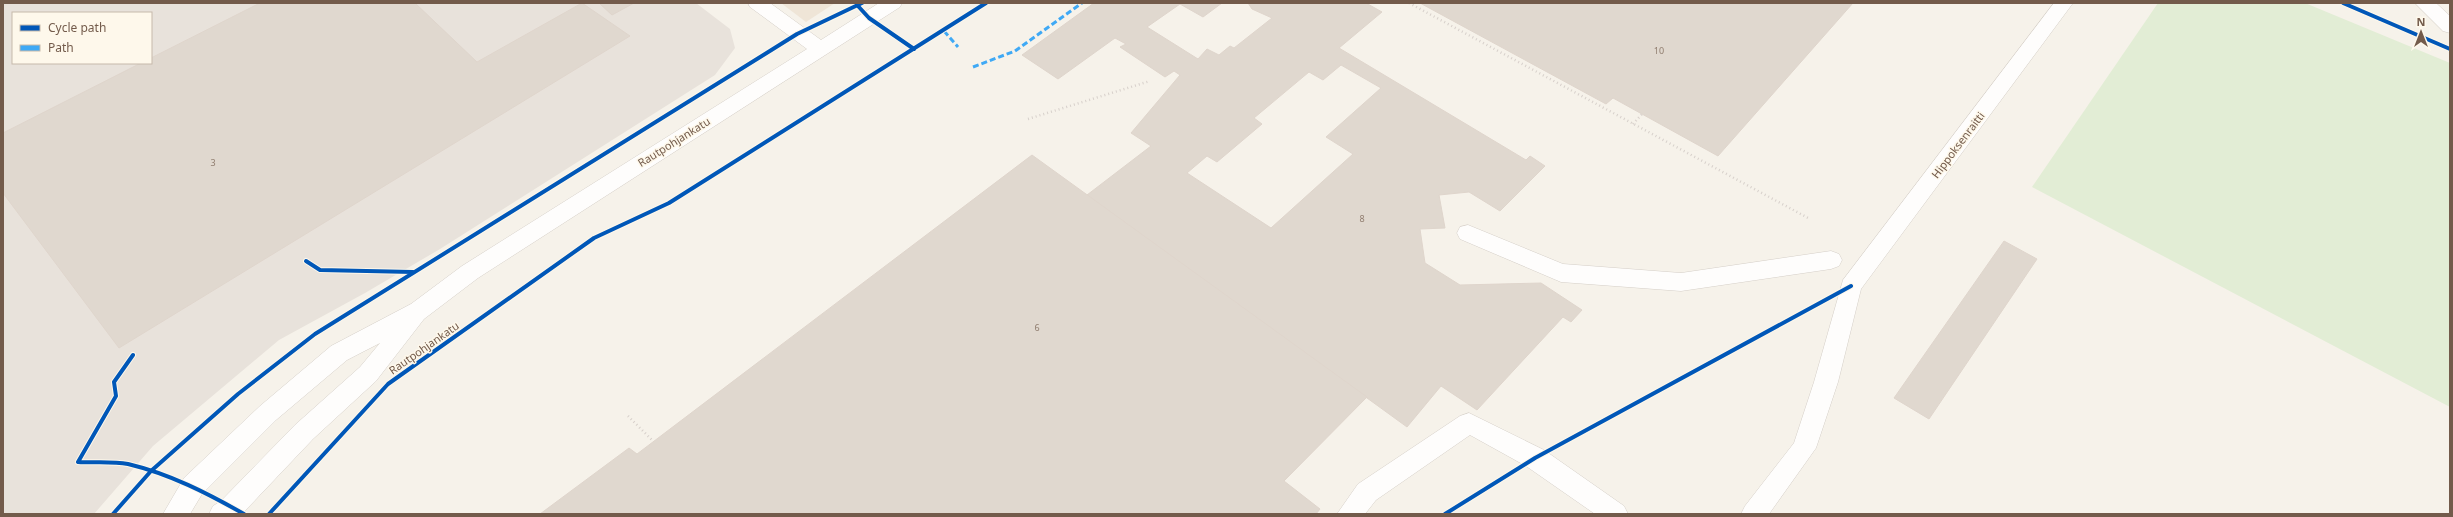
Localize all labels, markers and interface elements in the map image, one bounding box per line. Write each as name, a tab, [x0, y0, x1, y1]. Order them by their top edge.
legend	[12, 12, 152, 64]
north arrow	[2401, 12, 2441, 52]
text: N	[2417, 14, 2425, 29]
text: Cycle path	[48, 19, 106, 36]
text: Path	[48, 39, 74, 56]
house number: 10	[1654, 44, 1664, 57]
street label: Hippoksenraitti	[1928, 108, 1987, 181]
street label: Rautpohjankatu	[635, 113, 713, 170]
house number: 3	[210, 156, 216, 169]
house number: 8	[1359, 212, 1365, 225]
street label: Rautpohjankatu	[386, 318, 462, 377]
house number: 6	[1034, 321, 1040, 334]

